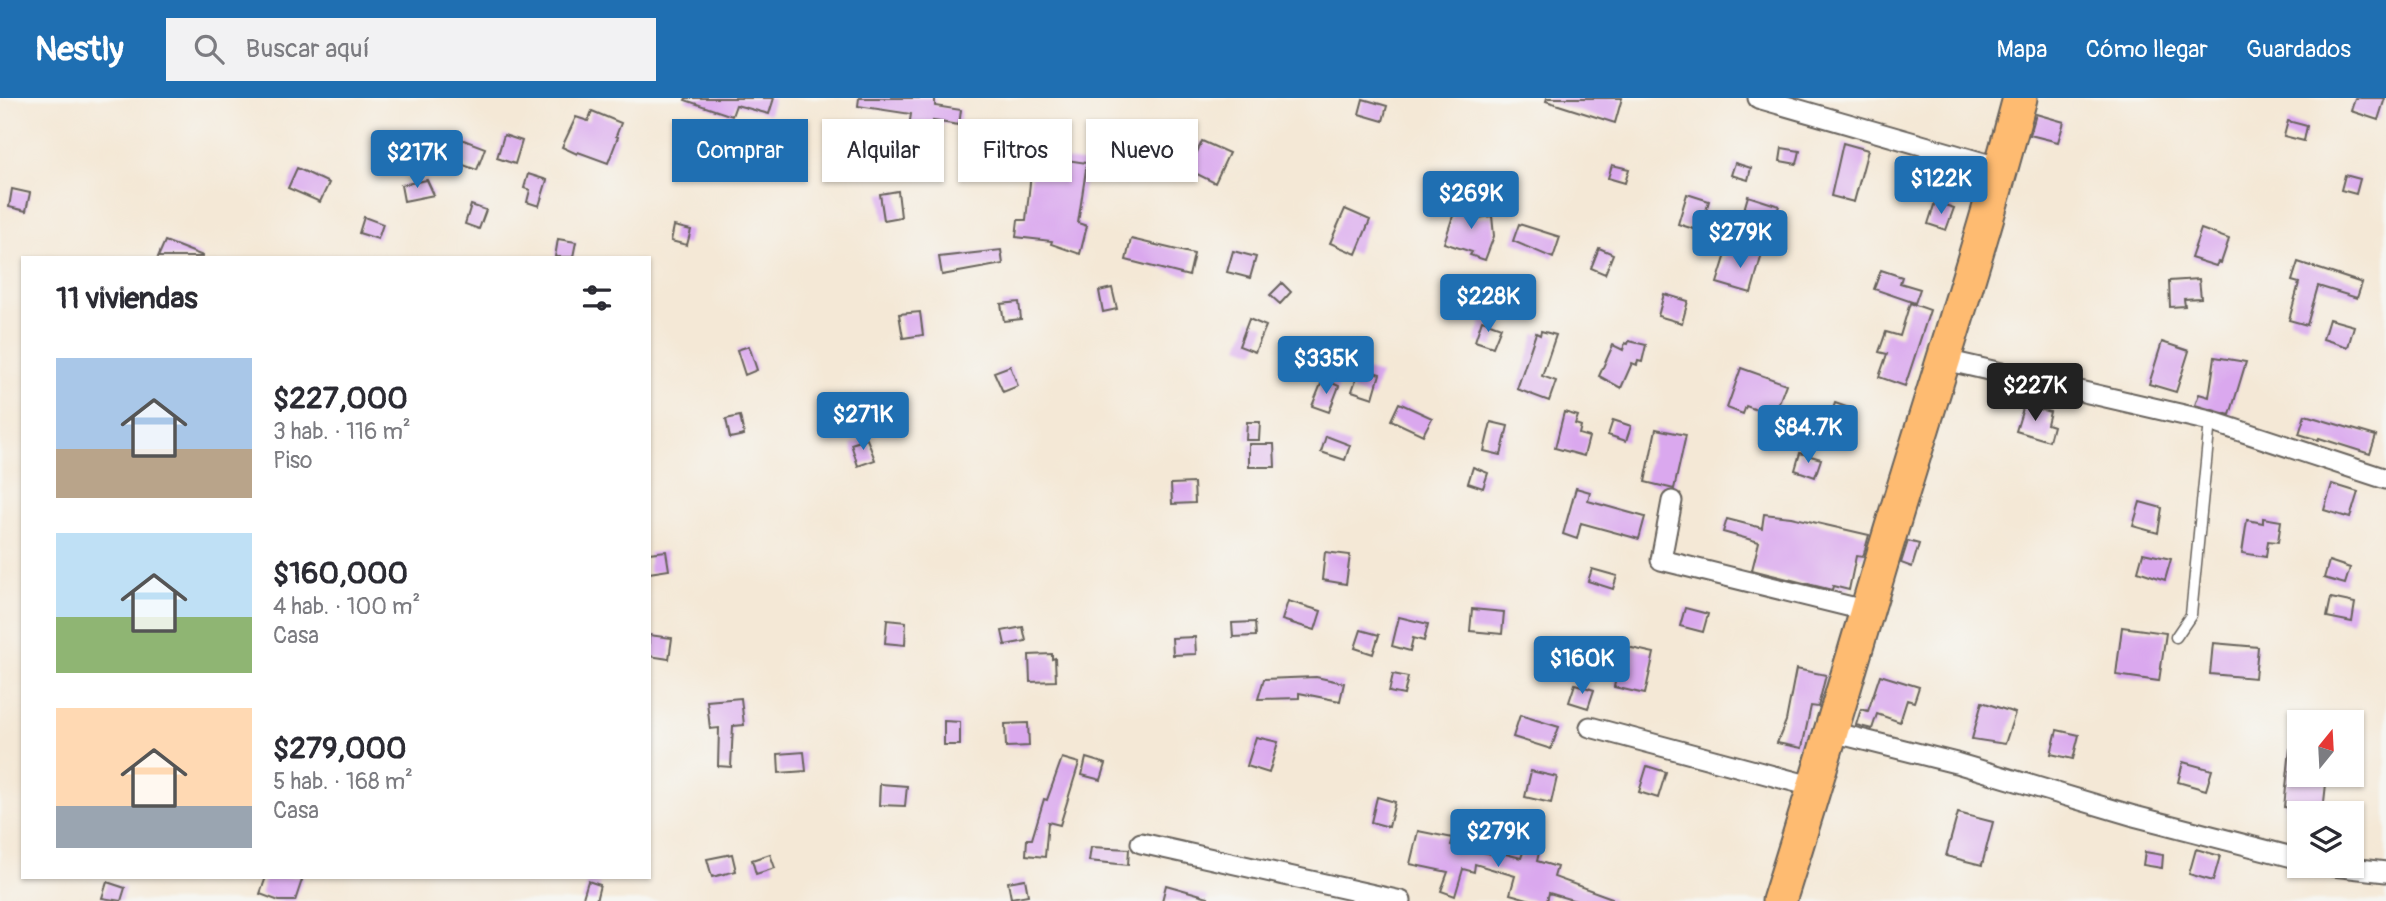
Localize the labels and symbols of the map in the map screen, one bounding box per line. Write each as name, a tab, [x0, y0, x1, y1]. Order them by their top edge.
pin: $217K	[368, 130, 466, 190]
pin: $122K	[1892, 156, 1990, 216]
pin: $269K	[1422, 172, 1520, 231]
pin: $279K	[1691, 211, 1789, 270]
pin: $228K	[1439, 274, 1537, 334]
pin: $335K	[1277, 336, 1375, 396]
pin: $227K	[1986, 364, 2084, 423]
pin: $271K	[814, 392, 912, 452]
pin: $84.7K	[1751, 406, 1865, 465]
pin: $160K	[1533, 636, 1631, 696]
north arrow	[2287, 710, 2364, 788]
pin: $279K	[1449, 810, 1547, 869]

